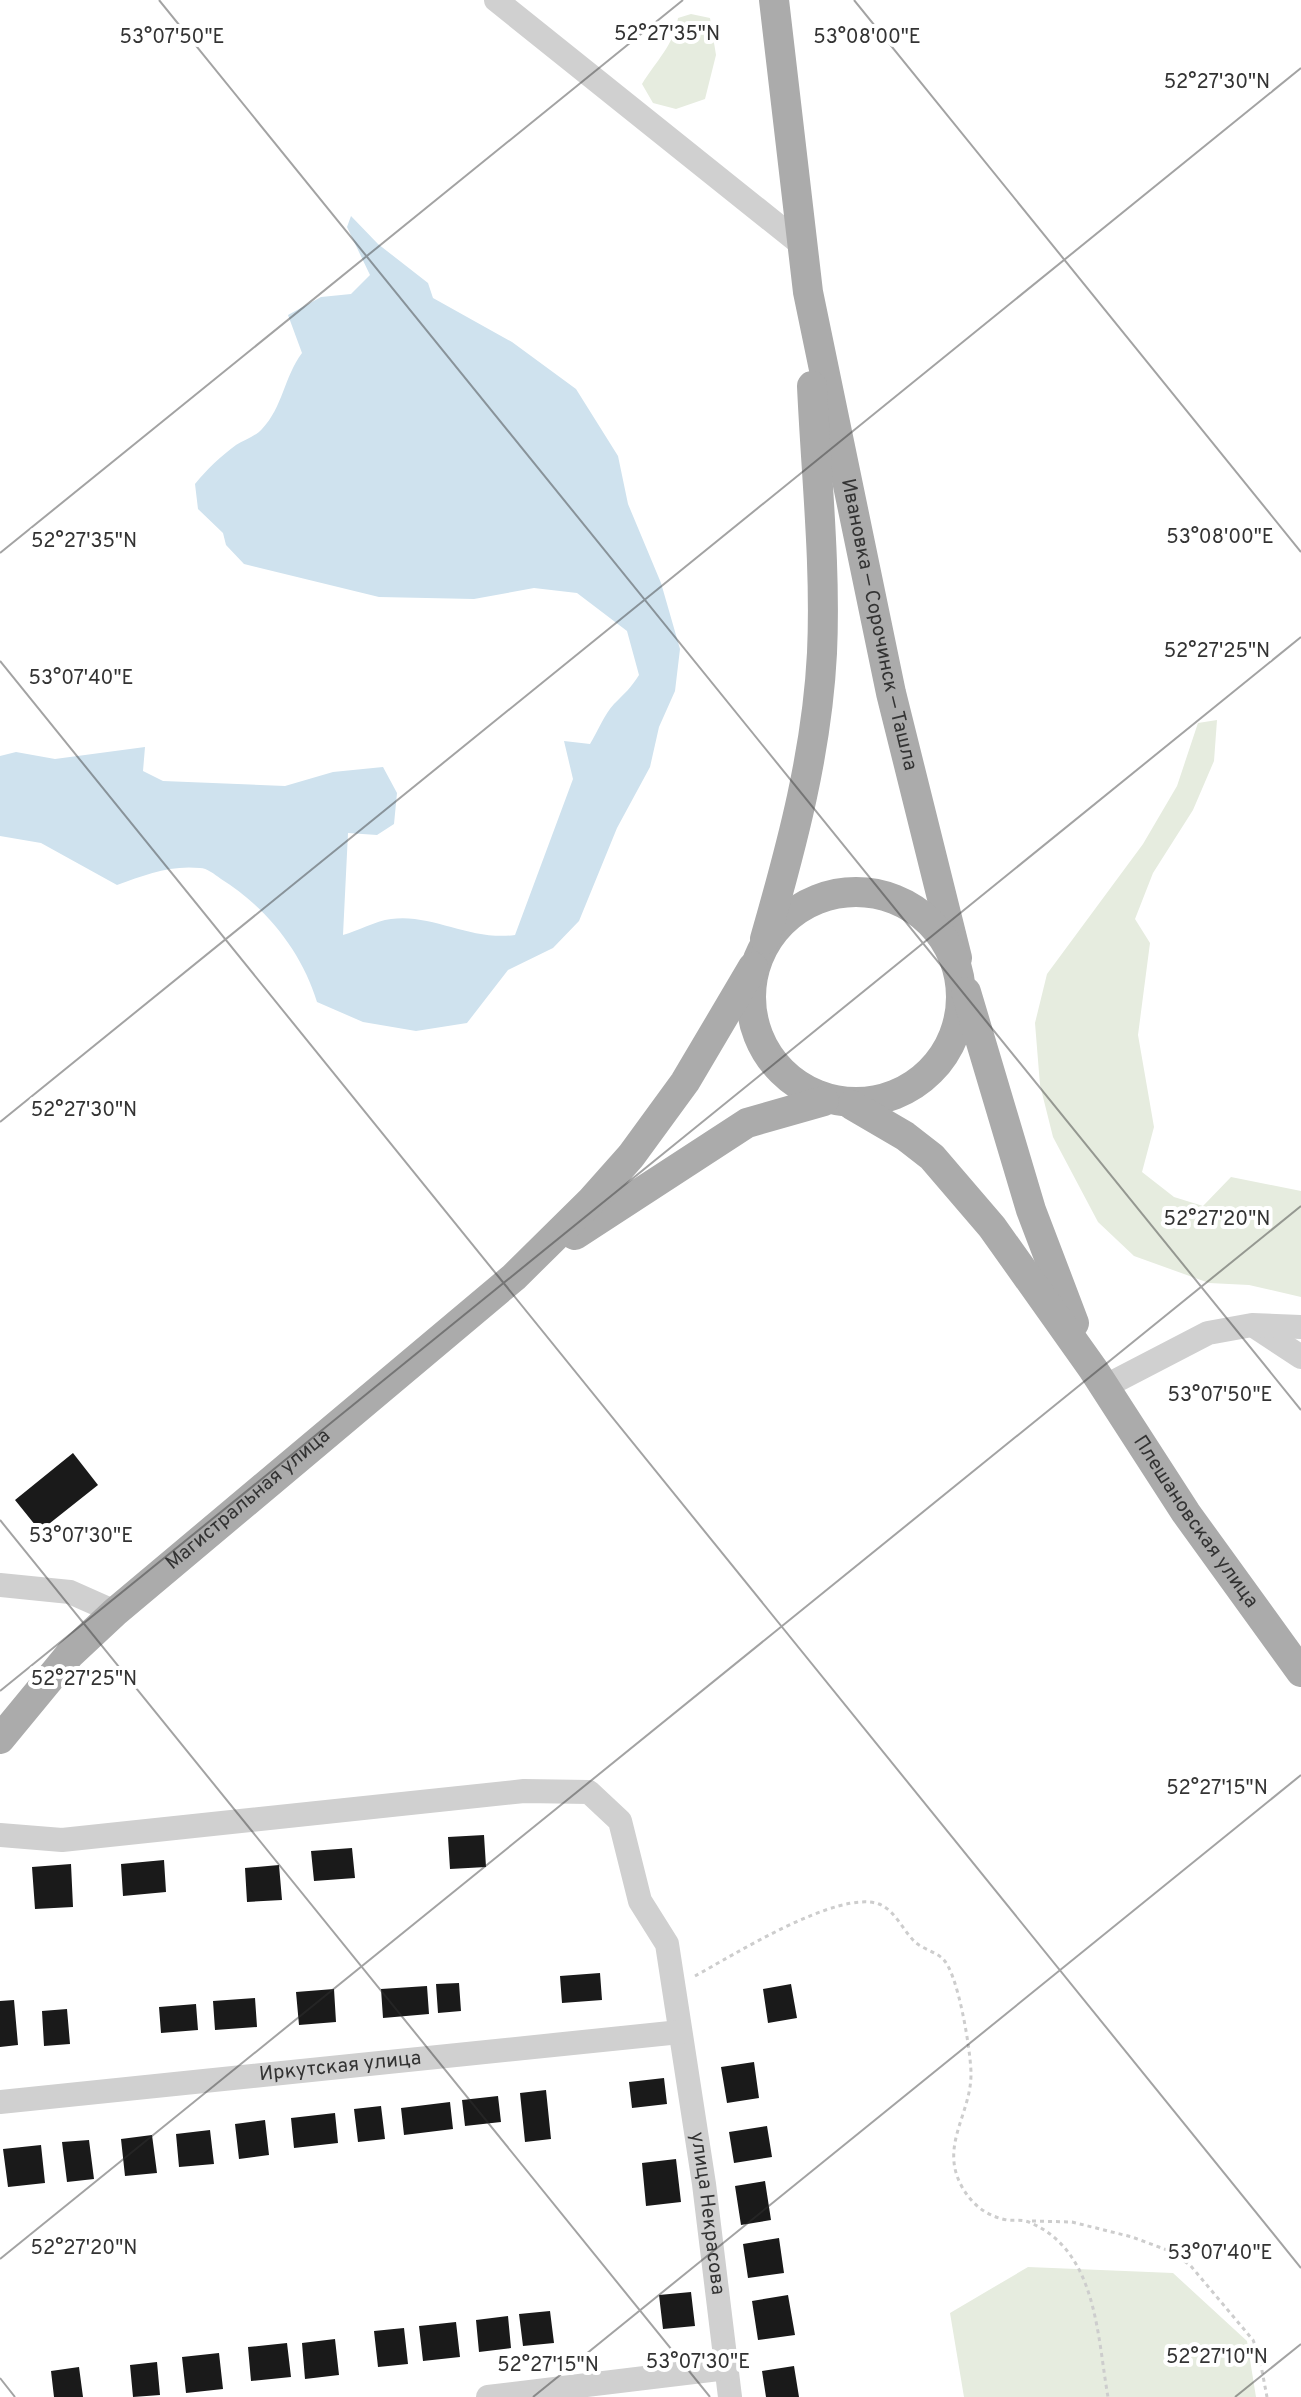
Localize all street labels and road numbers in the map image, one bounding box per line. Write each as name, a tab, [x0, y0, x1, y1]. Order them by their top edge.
street label: Ивановка — Сорочинск — Ташла	[834, 476, 923, 773]
street label: Магистральная улица	[161, 1423, 336, 1576]
street label: Плешановская улица	[1127, 1431, 1264, 1613]
street label: Иркутская улица	[258, 2046, 422, 2088]
street label: улица Некрасова	[683, 2130, 730, 2296]

